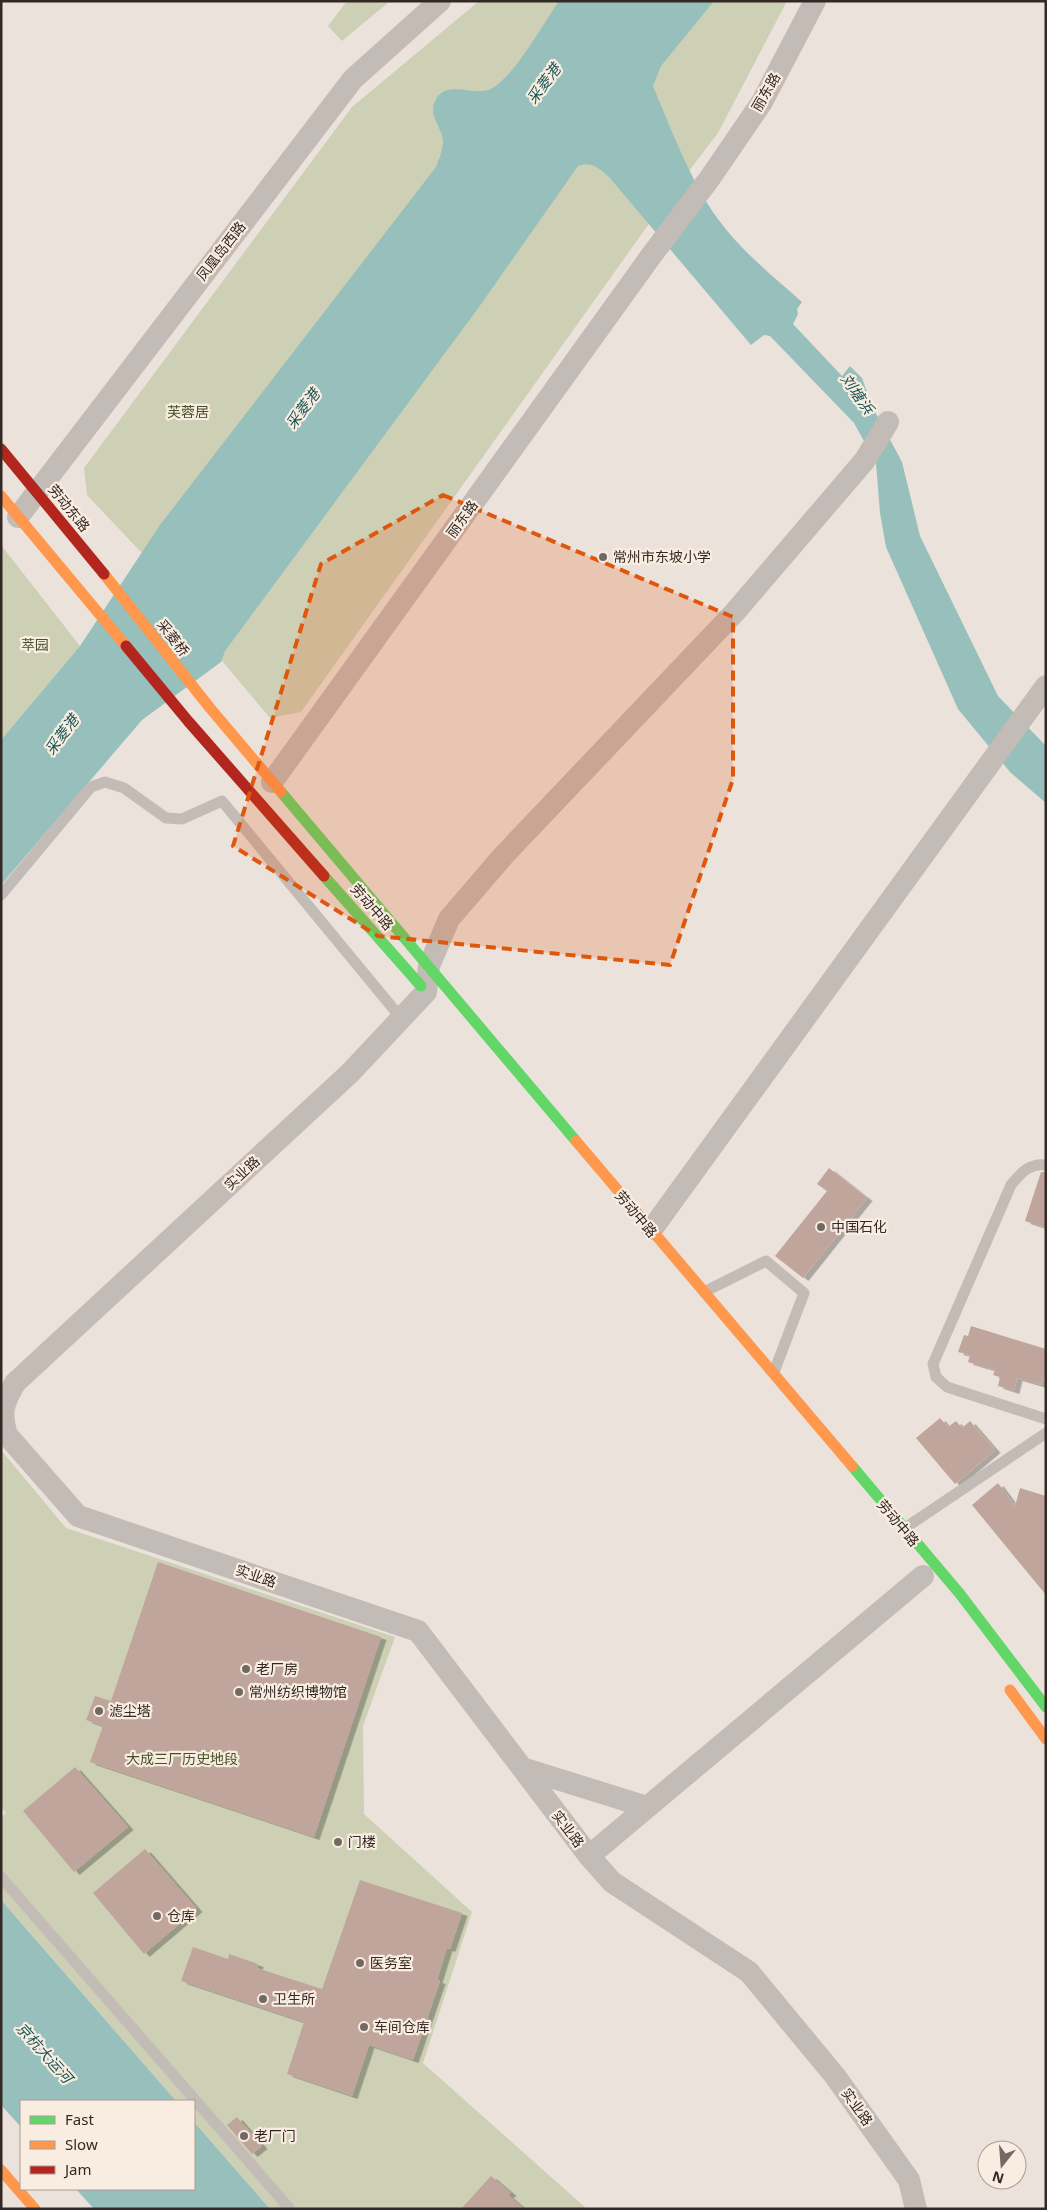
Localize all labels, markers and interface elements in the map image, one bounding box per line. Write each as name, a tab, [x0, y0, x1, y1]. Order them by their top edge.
water label: 采菱港	[522, 58, 566, 107]
street label: 丽东路	[747, 69, 784, 115]
street label: 凤凰岛西路	[192, 217, 250, 284]
water label: 刘塘浜	[837, 369, 880, 419]
water label: 采菱港	[281, 383, 325, 432]
park label: 芙蓉居	[167, 402, 209, 421]
street label: 劳动东路	[44, 480, 94, 535]
street label: 丽东路	[442, 496, 482, 541]
place label: 常州市东坡小学	[613, 547, 711, 566]
marker: 常州市东坡小学	[597, 551, 609, 563]
street label: 采菱桥	[153, 615, 194, 660]
park label: 萃园	[21, 635, 49, 654]
water label: 采菱港	[40, 709, 84, 758]
street label: 劳动中路	[347, 879, 398, 934]
street label: 实业路	[220, 1151, 263, 1194]
street label: 劳动中路	[611, 1186, 662, 1241]
place label: 中国石化	[831, 1217, 887, 1236]
marker: 中国石化	[815, 1221, 827, 1233]
street label: 劳动中路	[873, 1495, 924, 1550]
street label: 实业路	[233, 1560, 279, 1591]
place label: 老厂房	[256, 1659, 298, 1678]
marker: 老厂房	[240, 1663, 252, 1675]
place label: 常州纺织博物馆	[249, 1682, 347, 1701]
marker: 常州纺织博物馆	[233, 1686, 245, 1698]
place label: 滤尘塔	[109, 1701, 151, 1720]
marker: 滤尘塔	[93, 1705, 105, 1717]
park label: 大成三厂历史地段	[126, 1749, 238, 1768]
street label: 实业路	[548, 1806, 589, 1851]
place label: 门楼	[348, 1832, 376, 1851]
marker: 门楼	[332, 1836, 344, 1848]
place label: 仓库	[167, 1906, 195, 1925]
marker: 仓库	[151, 1910, 163, 1922]
place label: 医务室	[370, 1953, 412, 1972]
marker: 医务室	[354, 1957, 366, 1969]
place label: 卫生所	[273, 1989, 315, 2008]
marker: 卫生所	[257, 1993, 269, 2005]
place label: 车间仓库	[374, 2017, 430, 2036]
water label: 京杭大运河	[12, 2018, 79, 2089]
marker: 车间仓库	[358, 2021, 370, 2033]
street label: 实业路	[838, 2084, 877, 2129]
legend	[20, 2100, 195, 2190]
text: Fast	[65, 2109, 94, 2129]
place label: 老厂门	[254, 2126, 296, 2145]
marker: 老厂门	[238, 2130, 250, 2142]
text: Slow	[65, 2134, 98, 2154]
north arrow	[977, 2140, 1027, 2190]
text: Jam	[63, 2159, 92, 2179]
text: N	[990, 2167, 1006, 2189]

